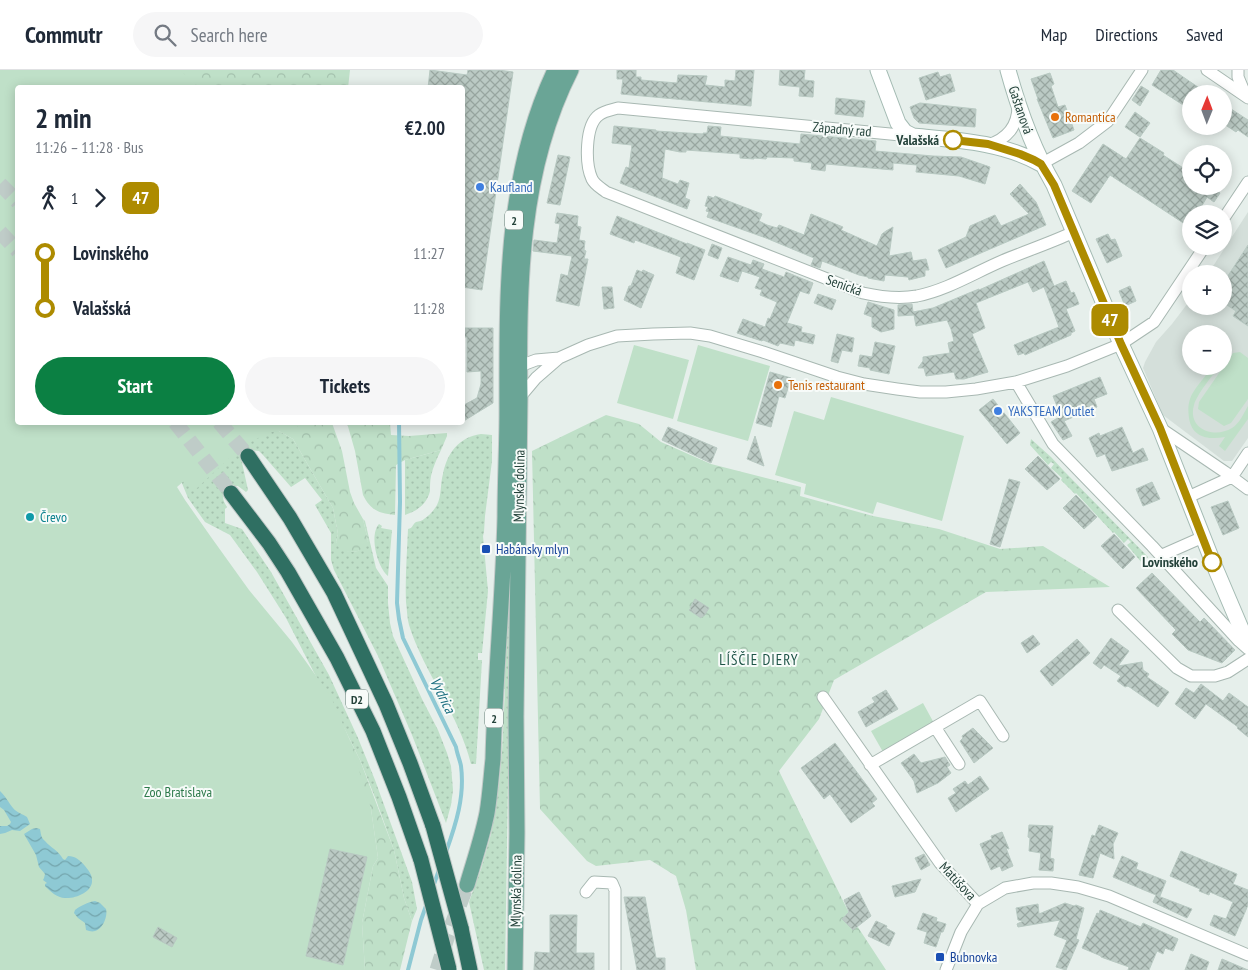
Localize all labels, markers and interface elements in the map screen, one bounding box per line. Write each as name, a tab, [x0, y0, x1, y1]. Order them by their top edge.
search box	[133, 12, 483, 57]
text: Commutr	[25, 19, 103, 50]
icon: search	[151, 21, 179, 49]
text: Search here	[191, 23, 268, 47]
text: Map	[1041, 23, 1067, 46]
text: Directions	[1095, 23, 1158, 46]
text: Saved	[1186, 23, 1223, 46]
street label: Gaštanová	[1004, 84, 1038, 136]
north arrow	[1182, 85, 1232, 135]
map controls	[1182, 85, 1232, 375]
text: 2 min	[35, 99, 92, 136]
place label: Romantica	[1065, 108, 1116, 126]
marker: Romantica	[1049, 111, 1061, 123]
text: €2.00	[405, 116, 445, 140]
street label: Západný rad	[812, 117, 872, 141]
marker: Valašská	[943, 130, 963, 150]
place label: Valašská	[895, 131, 939, 149]
text: 11:26 – 11:28 · Bus	[35, 137, 143, 157]
button: locate	[1182, 145, 1232, 195]
place label: Kaufland	[490, 178, 533, 196]
marker: Kaufland	[474, 181, 486, 193]
icon: walk	[35, 184, 63, 212]
icon: forward	[86, 184, 114, 212]
text: 47	[132, 186, 149, 209]
text: 1	[71, 188, 78, 208]
button: layers	[1182, 205, 1232, 255]
road number: 2	[505, 210, 523, 230]
text: Lovinského	[73, 241, 149, 265]
text: 11:27	[413, 243, 445, 263]
button: +	[1182, 265, 1232, 315]
street label: Senická	[824, 270, 864, 300]
text: Valašská	[73, 296, 131, 320]
text: 11:28	[413, 298, 445, 318]
line badge: 47	[1088, 304, 1132, 336]
text: 47	[1101, 308, 1119, 331]
button: −	[1182, 325, 1232, 375]
button: Start	[35, 357, 235, 415]
button: Tickets	[245, 357, 445, 415]
place label: Tenis restaurant	[788, 376, 865, 394]
marker: Tenis restaurant	[772, 379, 784, 391]
place label: YAKSTEAM Outlet	[1008, 402, 1095, 420]
marker: YAKSTEAM Outlet	[992, 405, 1004, 417]
street label: Mlynská dolina	[509, 450, 529, 522]
place label: Črevo	[40, 508, 67, 526]
marker: Črevo	[24, 511, 36, 523]
place label: Habánsky mlyn	[496, 540, 569, 558]
marker: Habánsky mlyn	[480, 543, 492, 555]
marker: Lovinského	[1202, 552, 1222, 572]
place label: Lovinského	[1142, 553, 1198, 571]
district label: LÍŠČIE DIERY	[719, 650, 799, 669]
water label: Vydrica	[426, 674, 460, 717]
road number: D2	[346, 690, 368, 708]
road number: 2	[485, 708, 503, 728]
park label: Zoo Bratislava	[144, 783, 212, 801]
street label: Mlynská dolina	[506, 855, 526, 927]
street label: Matúšova	[936, 858, 980, 904]
place label: Bubnovka	[950, 948, 997, 966]
marker: Bubnovka	[934, 951, 946, 963]

